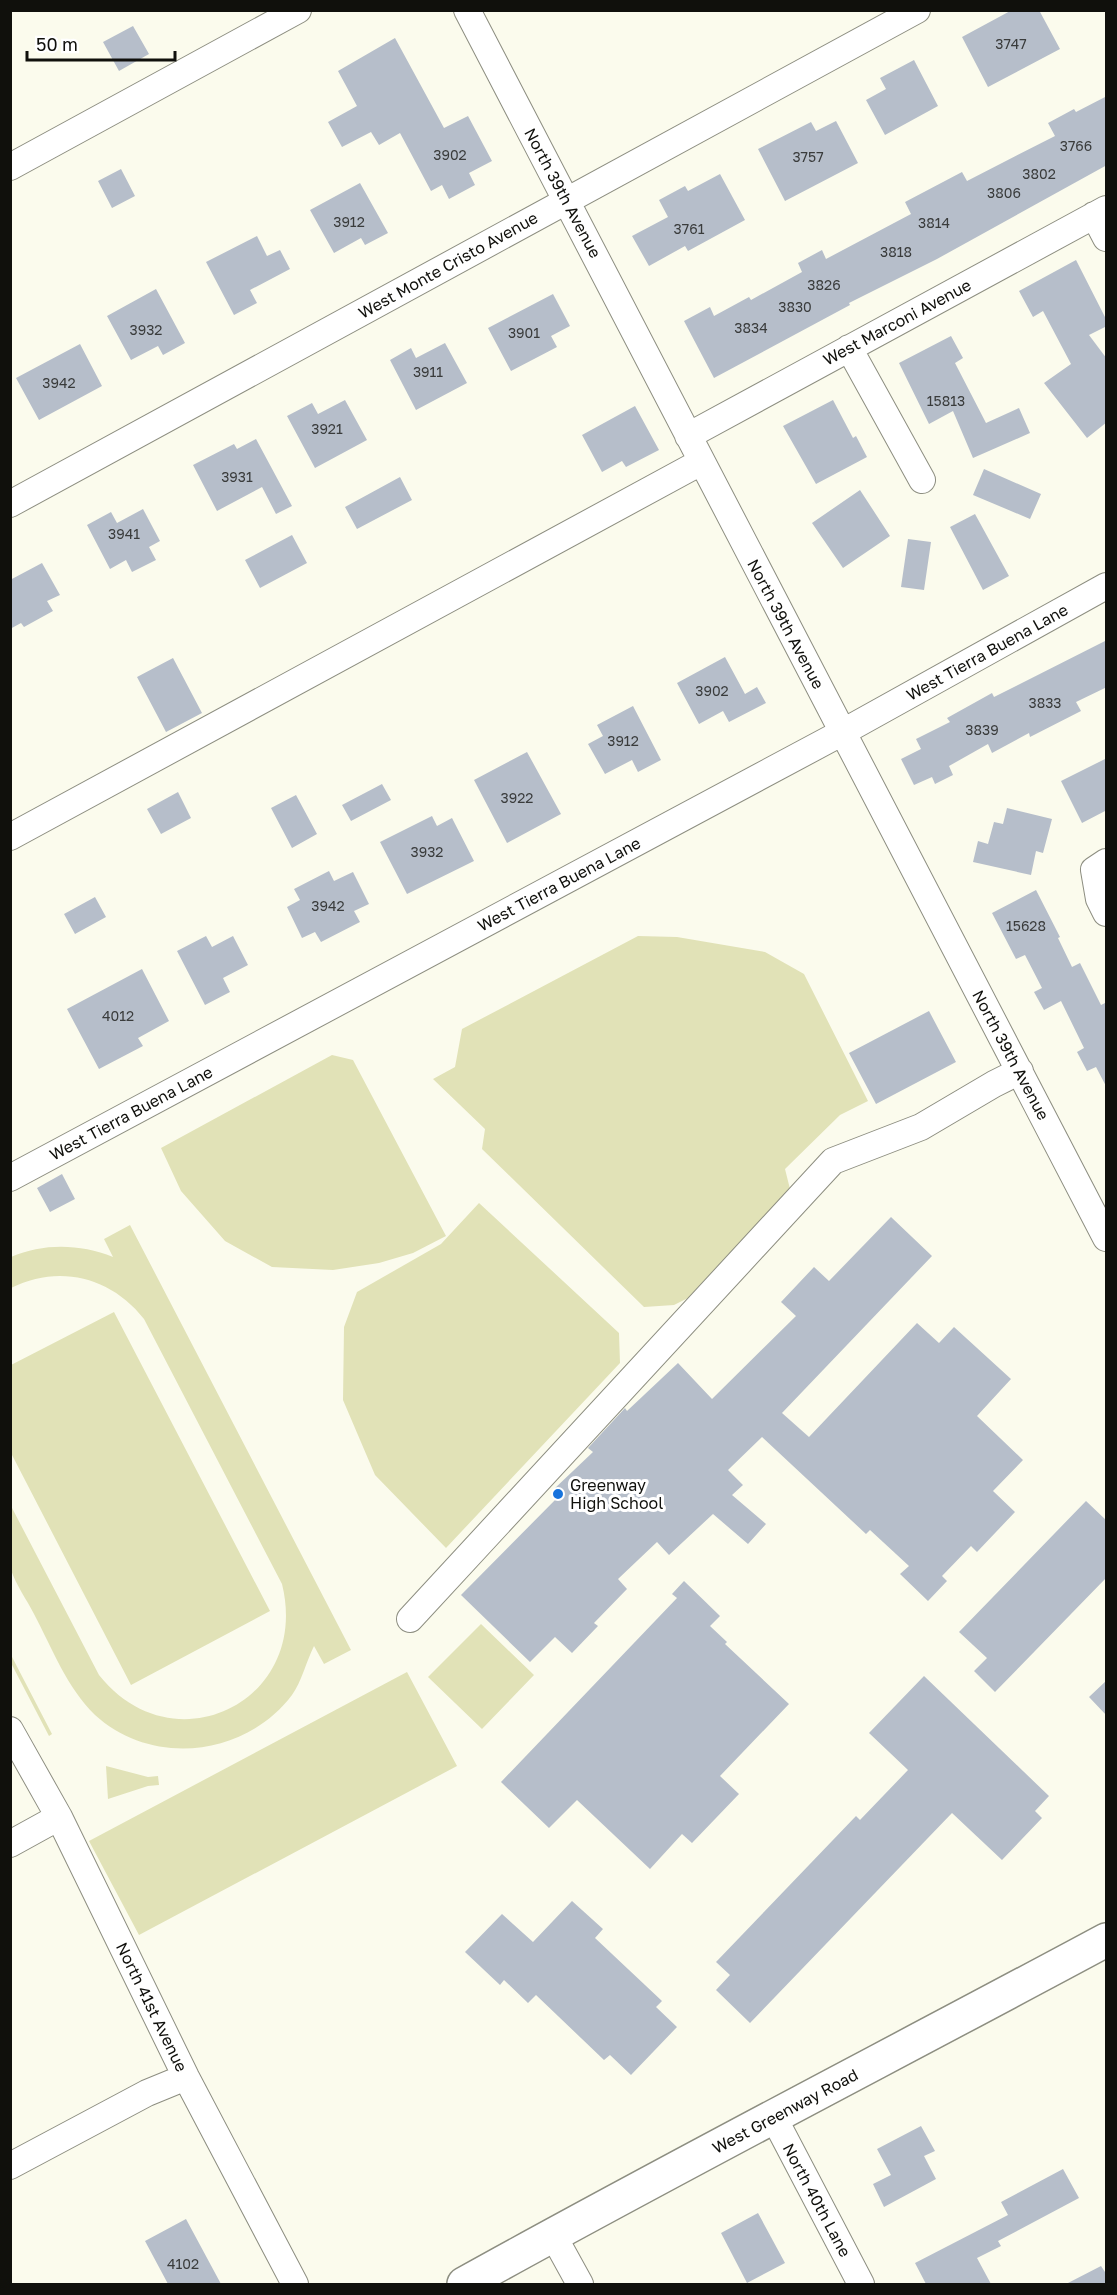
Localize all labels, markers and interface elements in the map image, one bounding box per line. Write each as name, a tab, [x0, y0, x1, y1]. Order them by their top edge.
scale bar	[27, 24, 176, 62]
text: 50 m	[36, 33, 78, 55]
house number: 3747	[995, 35, 1027, 52]
street label: North 39th Avenue	[520, 125, 606, 261]
house number: 3766	[1060, 137, 1092, 154]
house number: 3902	[433, 146, 467, 163]
house number: 3757	[792, 148, 824, 165]
house number: 3802	[1022, 165, 1056, 182]
house number: 3806	[987, 184, 1021, 201]
street label: West Monte Cristo Avenue	[355, 207, 541, 323]
house number: 3912	[333, 213, 365, 230]
house number: 3814	[918, 214, 950, 231]
house number: 3761	[674, 220, 705, 237]
house number: 3818	[880, 243, 912, 260]
street label: West Marconi Avenue	[820, 275, 974, 369]
house number: 3826	[807, 276, 841, 293]
house number: 3830	[778, 298, 812, 315]
house number: 3834	[734, 319, 768, 336]
house number: 3932	[130, 321, 162, 338]
house number: 3901	[508, 324, 540, 341]
house number: 3911	[413, 363, 443, 380]
house number: 3942	[42, 374, 76, 391]
house number: 15813	[927, 392, 965, 409]
house number: 3921	[311, 420, 343, 437]
house number: 3931	[221, 468, 253, 485]
house number: 3941	[108, 525, 140, 542]
street label: North 39th Avenue	[743, 556, 829, 692]
street label: West Tierra Buena Lane	[903, 599, 1071, 705]
house number: 3902	[695, 682, 729, 699]
house number: 3833	[1028, 694, 1062, 711]
house number: 3839	[965, 721, 999, 738]
house number: 3912	[607, 732, 639, 749]
house number: 3922	[501, 789, 533, 806]
street label: West Tierra Buena Lane	[474, 833, 644, 935]
house number: 3932	[411, 843, 443, 860]
house number: 3942	[311, 897, 345, 914]
house number: 15628	[1006, 917, 1046, 934]
street label: North 39th Avenue	[968, 987, 1054, 1123]
house number: 4012	[102, 1007, 134, 1024]
street label: West Tierra Buena Lane	[46, 1062, 216, 1164]
place label: Greenway High School	[570, 1475, 663, 1513]
marker: Greenway High School	[551, 1487, 565, 1501]
street label: North 41st Avenue	[112, 1939, 192, 2075]
street label: West Greenway Road	[709, 2064, 861, 2158]
street label: North 40th Lane	[779, 2140, 855, 2260]
house number: 4102	[167, 2255, 199, 2272]

